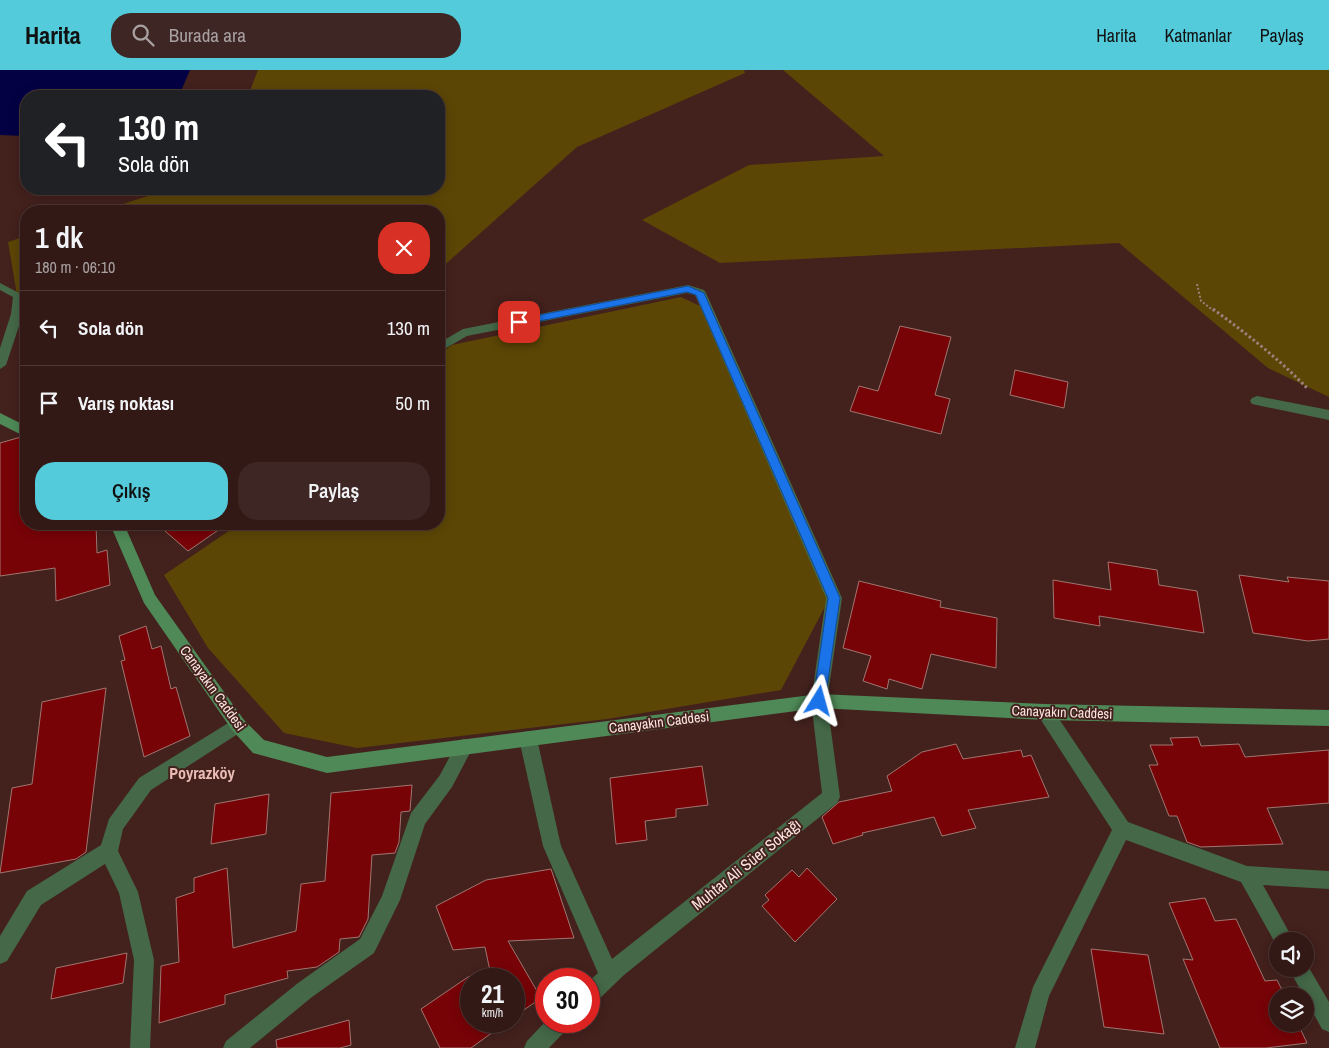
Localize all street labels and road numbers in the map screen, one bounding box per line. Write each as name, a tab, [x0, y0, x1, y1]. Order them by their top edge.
street label: Canayakın Caddesi	[176, 642, 250, 734]
street label: Canayakın Caddesi	[1011, 701, 1113, 723]
street label: Canayakın Caddesi	[608, 707, 710, 737]
street label: Muhtar Ali Süer Sokağı	[687, 813, 805, 915]

